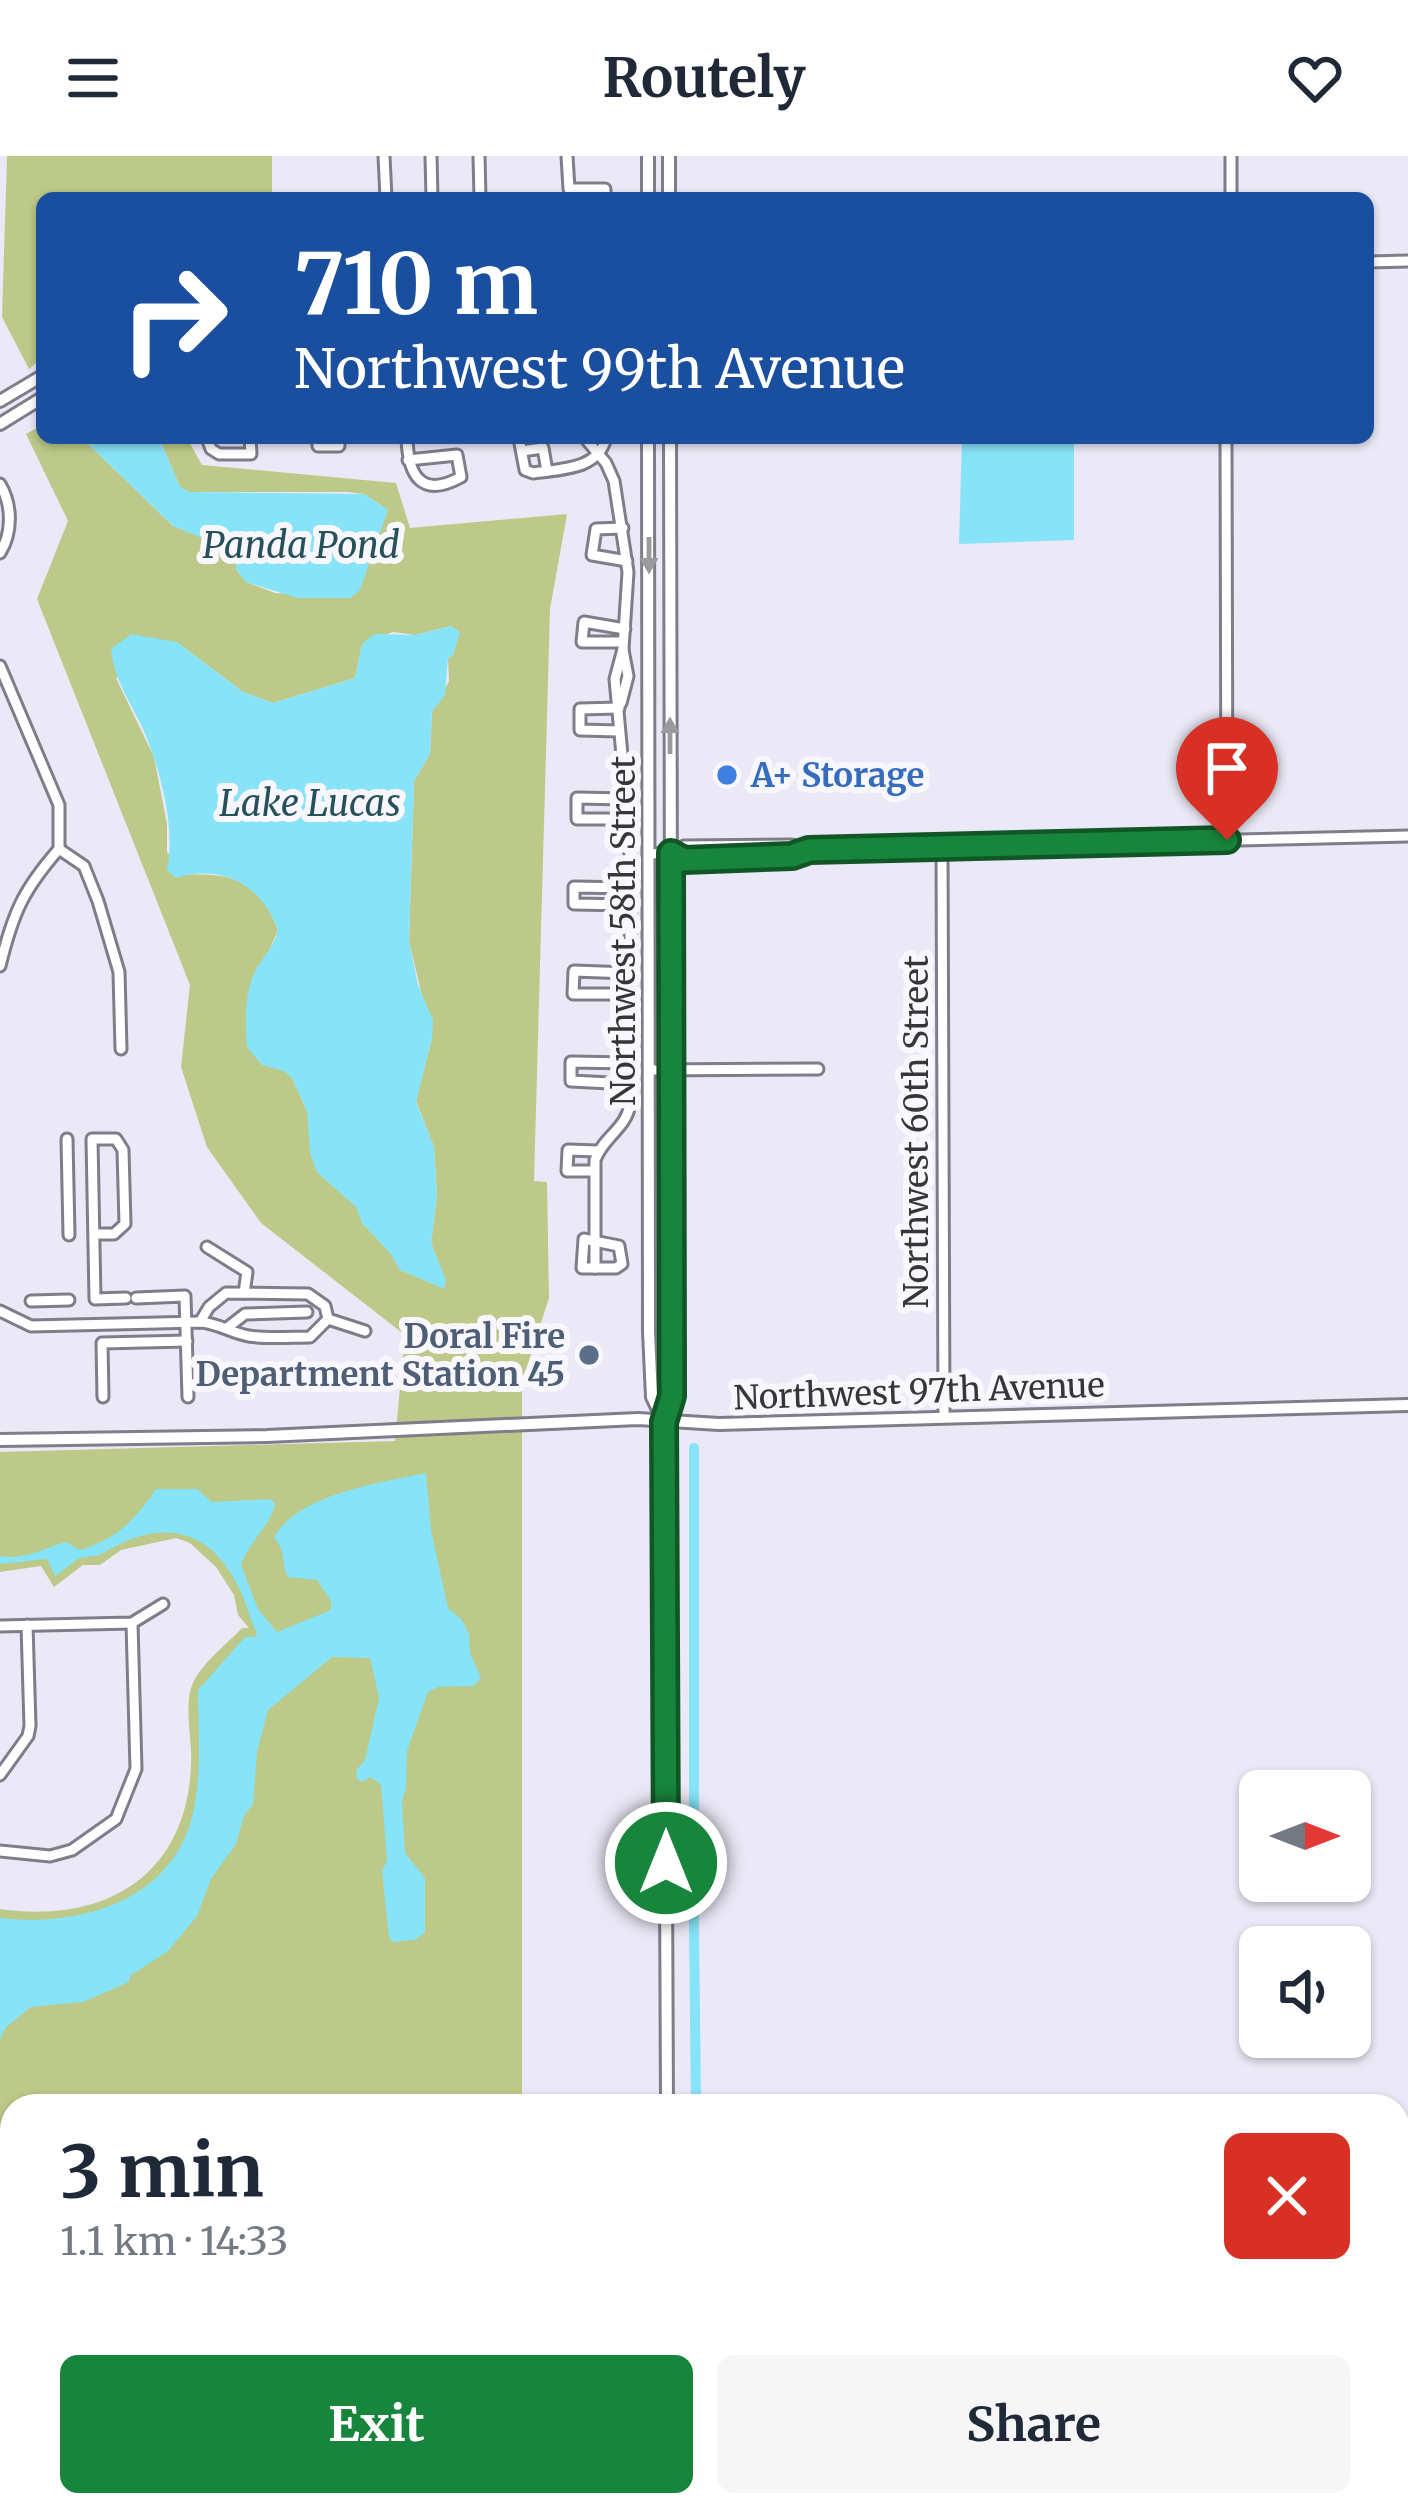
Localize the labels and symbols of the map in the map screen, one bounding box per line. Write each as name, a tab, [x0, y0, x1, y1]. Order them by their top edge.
water label: Panda Pond	[202, 523, 400, 568]
one-way arrow	[639, 537, 659, 575]
one-way arrow	[660, 716, 680, 754]
pin	[1176, 717, 1278, 840]
place label: A+ Storage	[750, 755, 924, 796]
street label: Northwest 58th Street	[603, 756, 644, 1106]
marker: A+ Storage	[714, 762, 740, 788]
water label: Lake Lucas	[219, 781, 401, 826]
street label: Northwest 60th Street	[896, 955, 937, 1309]
place label: Doral Fire Department Station 45	[196, 1316, 565, 1395]
marker: Doral Fire Department Station 45	[576, 1342, 602, 1368]
street label: Northwest 97th Avenue	[733, 1365, 1105, 1418]
north arrow	[1239, 1770, 1371, 1902]
position arrow	[603, 1800, 729, 1926]

